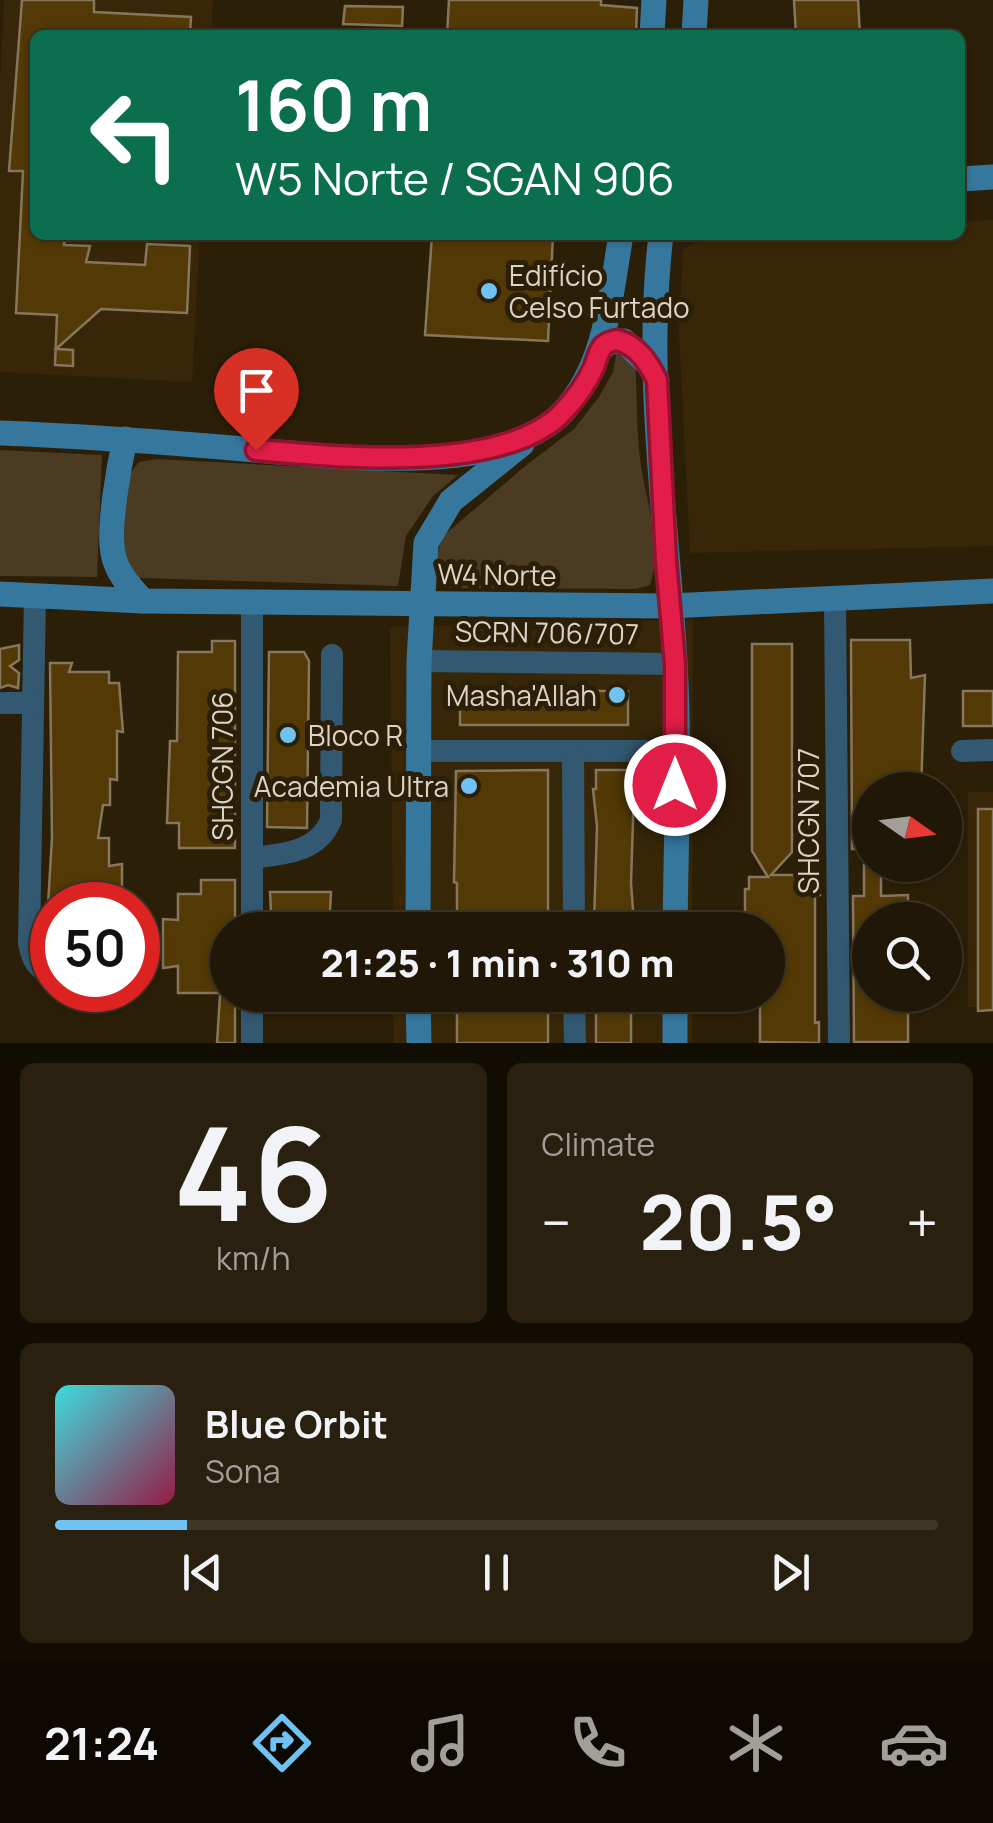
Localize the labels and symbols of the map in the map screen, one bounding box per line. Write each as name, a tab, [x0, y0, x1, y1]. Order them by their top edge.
place label: Edifício Celso Furtado	[509, 256, 690, 326]
marker: Edifício Celso Furtado	[478, 280, 500, 302]
pin	[214, 348, 299, 451]
street label: W4 Norte	[437, 554, 557, 594]
street label: SCRN 706/707	[455, 611, 639, 653]
place label: Masha'Allah	[446, 676, 597, 714]
marker: Masha'Allah	[606, 684, 628, 706]
street label: SHCGN 706	[203, 691, 241, 841]
place label: Bloco R	[308, 716, 403, 754]
marker: Bloco R	[277, 724, 299, 746]
position arrow	[623, 733, 727, 837]
street label: SHCGN 707	[789, 748, 827, 894]
place label: Academia Ultra	[254, 767, 449, 805]
north arrow	[852, 772, 962, 882]
marker: Academia Ultra	[458, 775, 480, 797]
speed limit sign: 50	[30, 882, 160, 1012]

